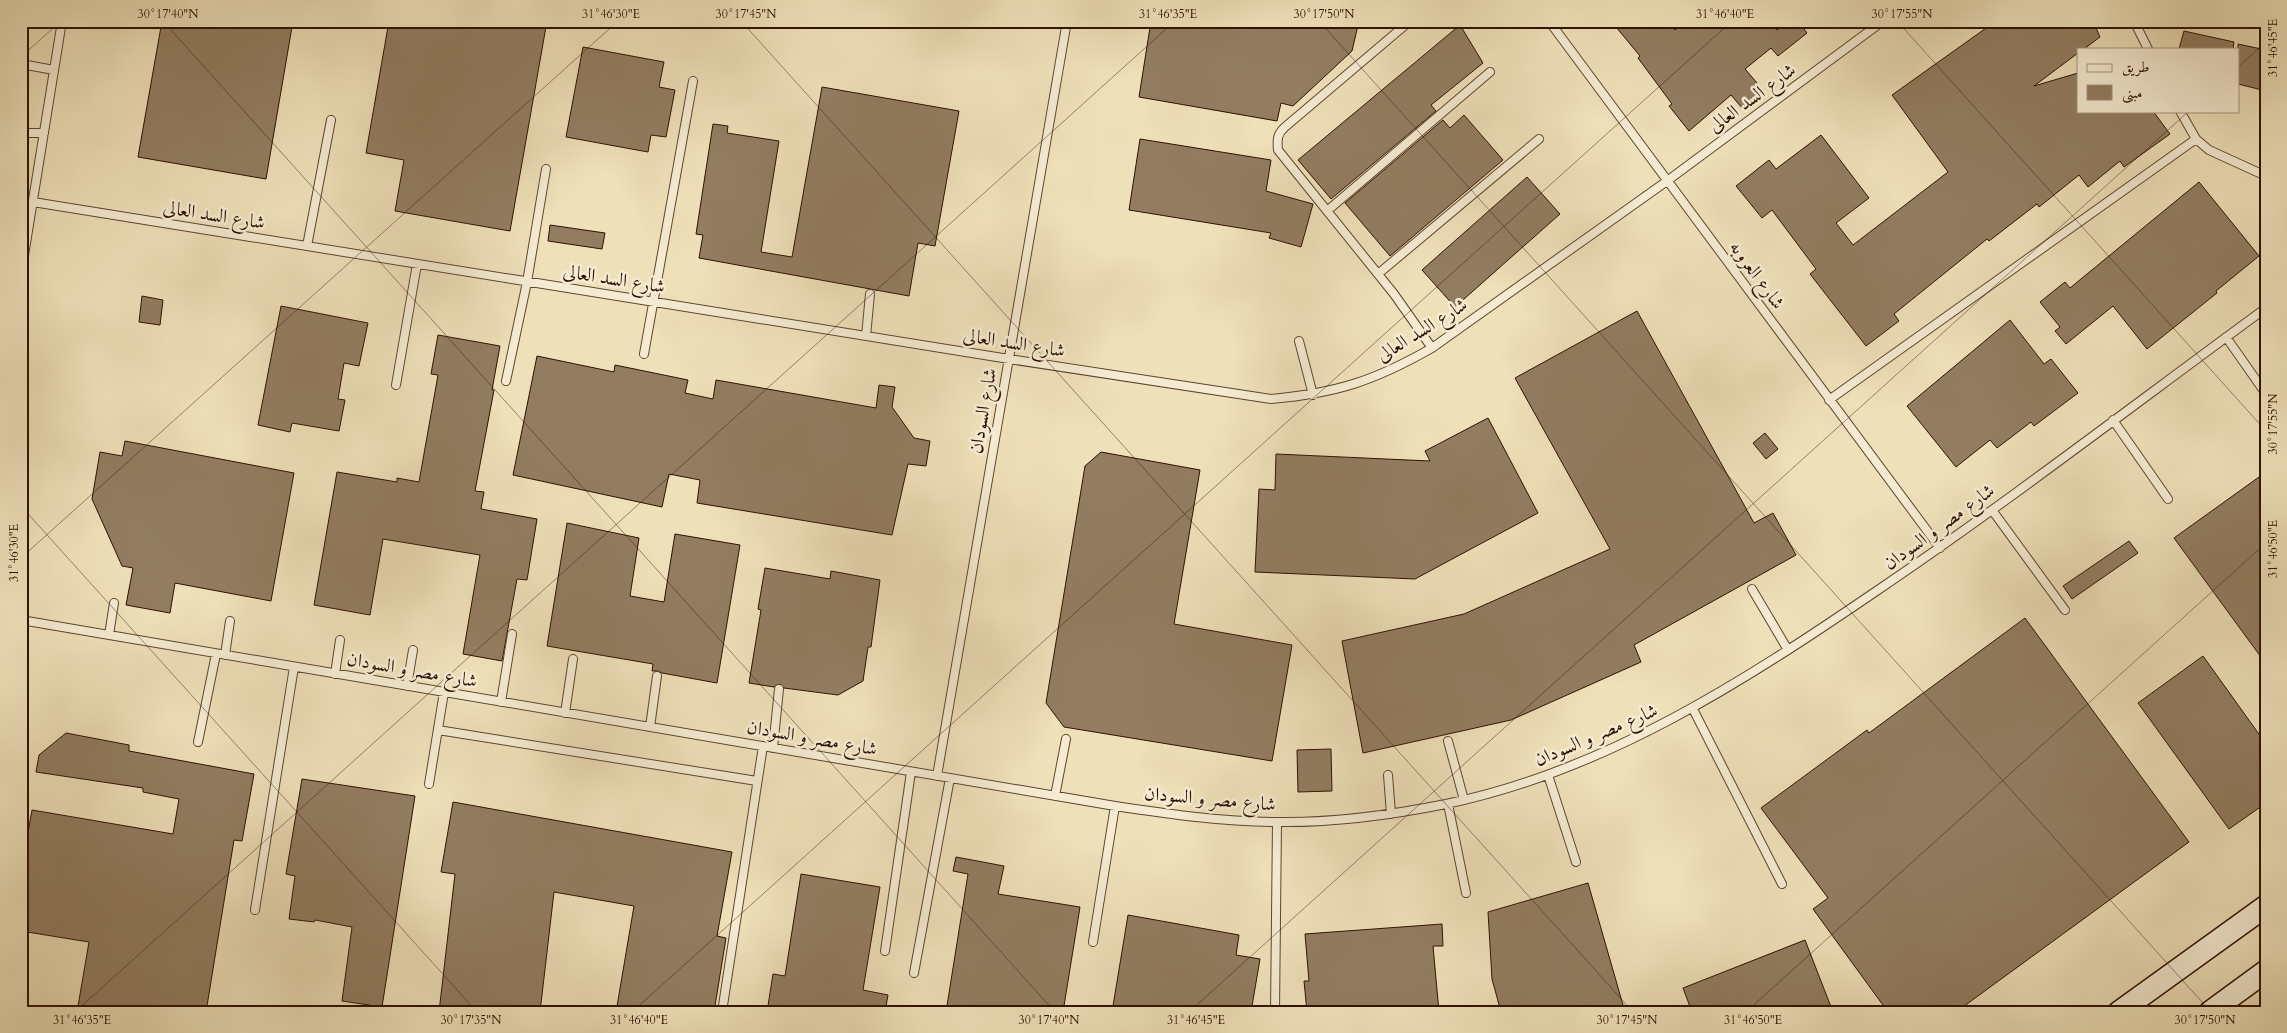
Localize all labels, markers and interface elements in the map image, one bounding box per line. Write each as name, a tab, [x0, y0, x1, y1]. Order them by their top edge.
text: 30°17'40"N	[138, 6, 199, 22]
text: 31°46'30"E	[582, 6, 640, 22]
text: 30°17'45"N	[716, 6, 777, 22]
text: 31°46'35"E	[1139, 6, 1197, 22]
text: 30°17'50"N	[1294, 6, 1355, 22]
text: 31°46'40"E	[1696, 6, 1754, 22]
text: 30°17'55"N	[1872, 6, 1933, 22]
text: 31°46'45"E	[2265, 19, 2281, 77]
legend	[2077, 48, 2240, 112]
street label: شارع السد العالى	[1703, 57, 1802, 140]
text: طريق	[2122, 57, 2149, 77]
text: مبنى	[2122, 83, 2142, 104]
street label: شارع السد العالى	[161, 194, 267, 238]
street label: شارع العروبه	[1722, 235, 1791, 316]
street label: شارع السد العالى	[561, 258, 667, 302]
street label: شارع السد العالى	[1372, 292, 1474, 370]
street label: شارع السد العالى	[961, 322, 1067, 366]
street label: شارع السودان	[963, 366, 1005, 456]
text: 30°17'55"N	[2265, 393, 2281, 454]
street label: شارع مصر و السودان	[1878, 478, 2001, 578]
text: 31°46'50"E	[2265, 520, 2281, 578]
text: 31°46'30"E	[6, 524, 22, 582]
street label: شارع مصر و السودان	[344, 646, 479, 696]
street label: شارع مصر و السودان	[1530, 697, 1663, 775]
street label: شارع مصر و السودان	[744, 714, 879, 764]
street label: شارع مصر و السودان	[1143, 780, 1277, 820]
text: 31°46'35"E	[53, 1012, 111, 1028]
text: 30°17'35"N	[441, 1012, 502, 1028]
text: 31°46'40"E	[610, 1012, 668, 1028]
text: 30°17'40"N	[1019, 1012, 1080, 1028]
text: 31°46'45"E	[1167, 1012, 1225, 1028]
text: 30°17'45"N	[1597, 1012, 1658, 1028]
text: 31°46'50"E	[1724, 1012, 1782, 1028]
text: 30°17'50"N	[2175, 1012, 2236, 1028]

